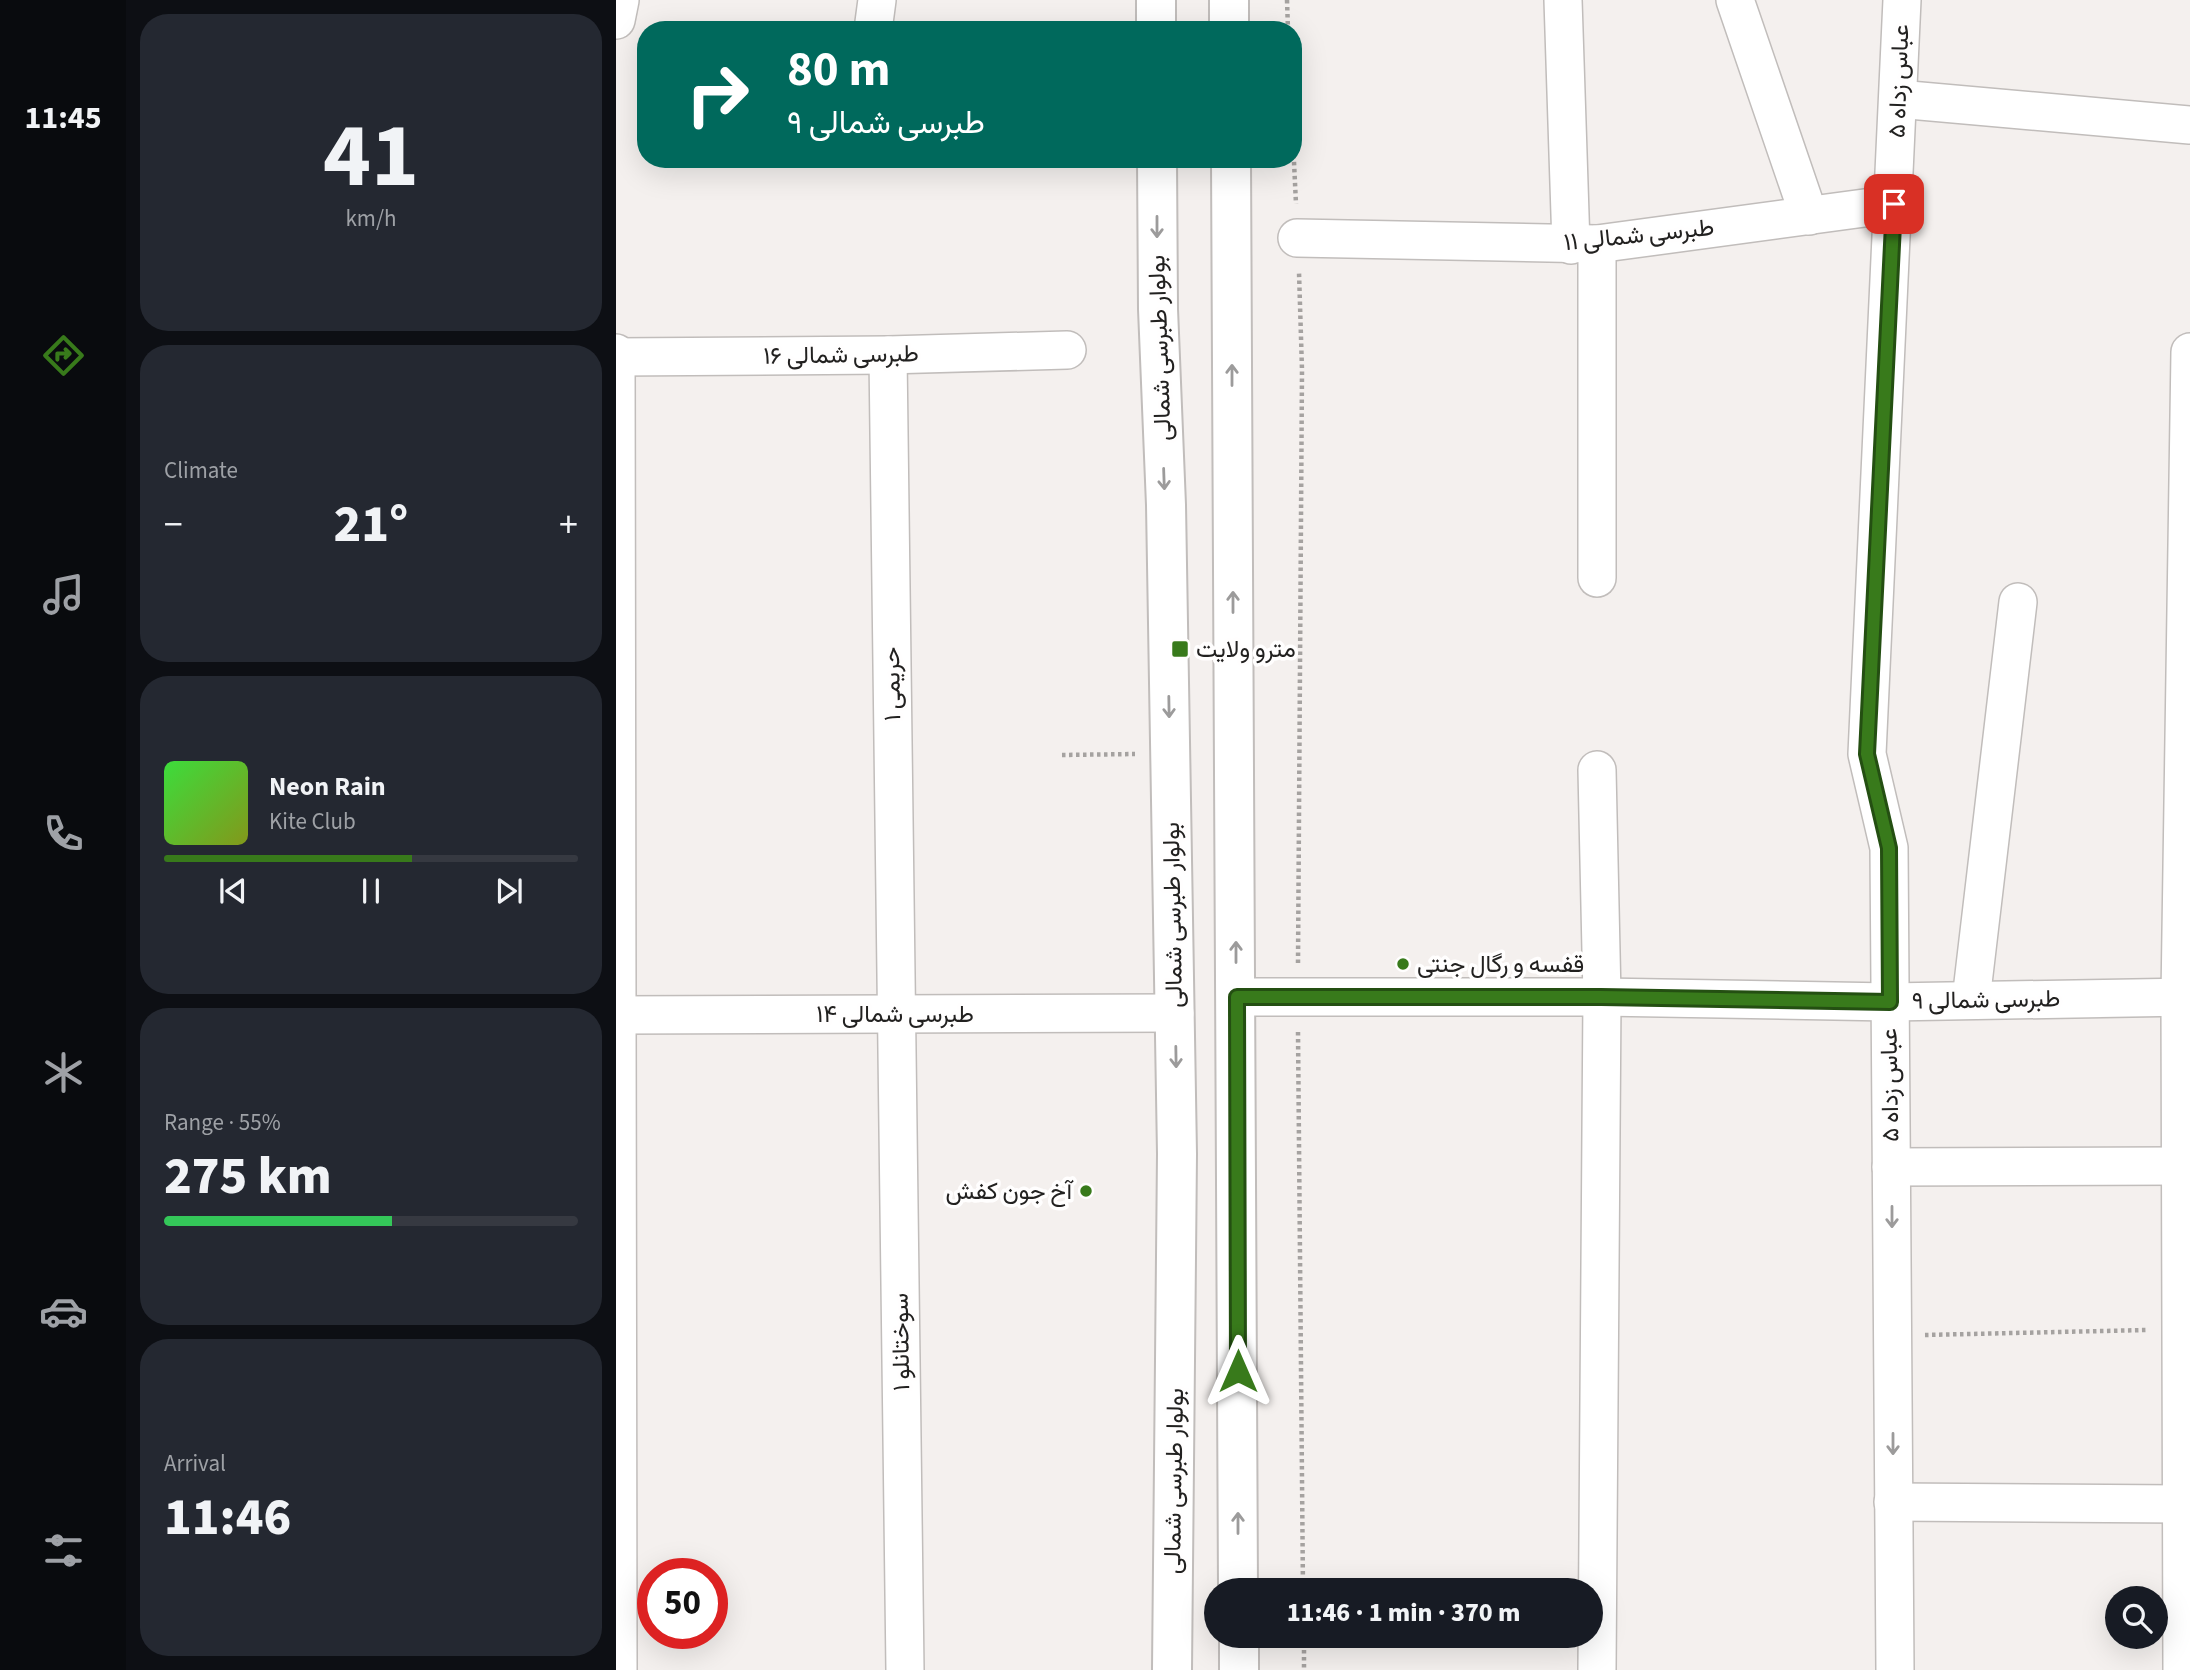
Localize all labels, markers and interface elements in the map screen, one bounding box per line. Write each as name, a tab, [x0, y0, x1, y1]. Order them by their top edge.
street label: عباس زداه ۵	[1880, 24, 1918, 138]
text: 80 m	[787, 35, 891, 105]
icon: right	[672, 49, 763, 140]
text: 41	[323, 92, 419, 221]
text: 11:45	[24, 95, 102, 141]
text: طبرسی شمالی ۹	[787, 100, 985, 146]
pin	[1864, 174, 1924, 234]
icon: arrive	[1875, 185, 1913, 223]
text: km/h	[345, 202, 397, 235]
street label: طبرسی شمالی ۱۱	[1562, 210, 1716, 260]
one-way arrow	[1150, 216, 1164, 239]
street label: بولوار طبرسی شمالی	[1139, 254, 1181, 442]
icon: directions	[39, 331, 88, 380]
street label: طبرسی شمالی ۱۶	[763, 336, 919, 374]
one-way arrow	[1225, 363, 1239, 386]
text: Climate	[164, 454, 238, 487]
one-way arrow	[1158, 468, 1171, 491]
text: 21°	[334, 488, 408, 562]
text: −	[164, 498, 183, 552]
text: +	[559, 498, 578, 552]
icon: music	[39, 570, 88, 619]
one-way arrow	[1226, 591, 1240, 614]
place label: مترو ولایت	[1196, 632, 1296, 667]
marker: مترو ولایت	[1170, 639, 1190, 659]
street label: حریمی ۱	[874, 647, 910, 721]
one-way arrow	[1163, 695, 1176, 718]
text: Neon Rain	[269, 768, 386, 805]
text: Kite Club	[269, 805, 356, 838]
icon: phone	[39, 809, 88, 858]
street label: بولوار طبرسی شمالی	[1154, 822, 1192, 1008]
icon: previous	[214, 872, 252, 910]
icon: pause	[352, 872, 390, 910]
icon: next	[490, 872, 528, 910]
one-way arrow	[1229, 941, 1243, 964]
place label: قفسه و رگال جنتی	[1417, 947, 1584, 982]
marker: قفسه و رگال جنتی	[1395, 956, 1411, 972]
street label: طبرسی شمالی ۹	[1911, 981, 2061, 1019]
street label: طبرسی شمالی ۱۴	[816, 997, 974, 1032]
street label: عباس زداه ۵	[1872, 1028, 1908, 1142]
one-way arrow	[1169, 1045, 1182, 1068]
icon: climate	[39, 1048, 88, 1097]
text: Range · 55%	[164, 1106, 281, 1139]
text: 275 km	[164, 1140, 332, 1214]
place label: آخ جون کفش	[946, 1174, 1074, 1209]
marker: آخ جون کفش	[1078, 1183, 1094, 1199]
one-way arrow	[1885, 1205, 1898, 1228]
icon: car	[39, 1287, 88, 1336]
street label: سوختانلو ۱	[883, 1293, 919, 1391]
position arrow	[1201, 1334, 1275, 1408]
street label: بولوار طبرسی شمالی	[1155, 1388, 1193, 1574]
one-way arrow	[1886, 1433, 1900, 1456]
text: Arrival	[164, 1447, 226, 1480]
text: 11:46	[164, 1481, 291, 1555]
one-way arrow	[1231, 1511, 1245, 1534]
icon: filters	[39, 1526, 88, 1575]
speed limit sign: 50	[637, 1558, 728, 1649]
map controls	[2105, 1586, 2168, 1649]
button: search	[2105, 1586, 2168, 1649]
text: 11:46 · 1 min · 370 m	[1287, 1594, 1520, 1631]

